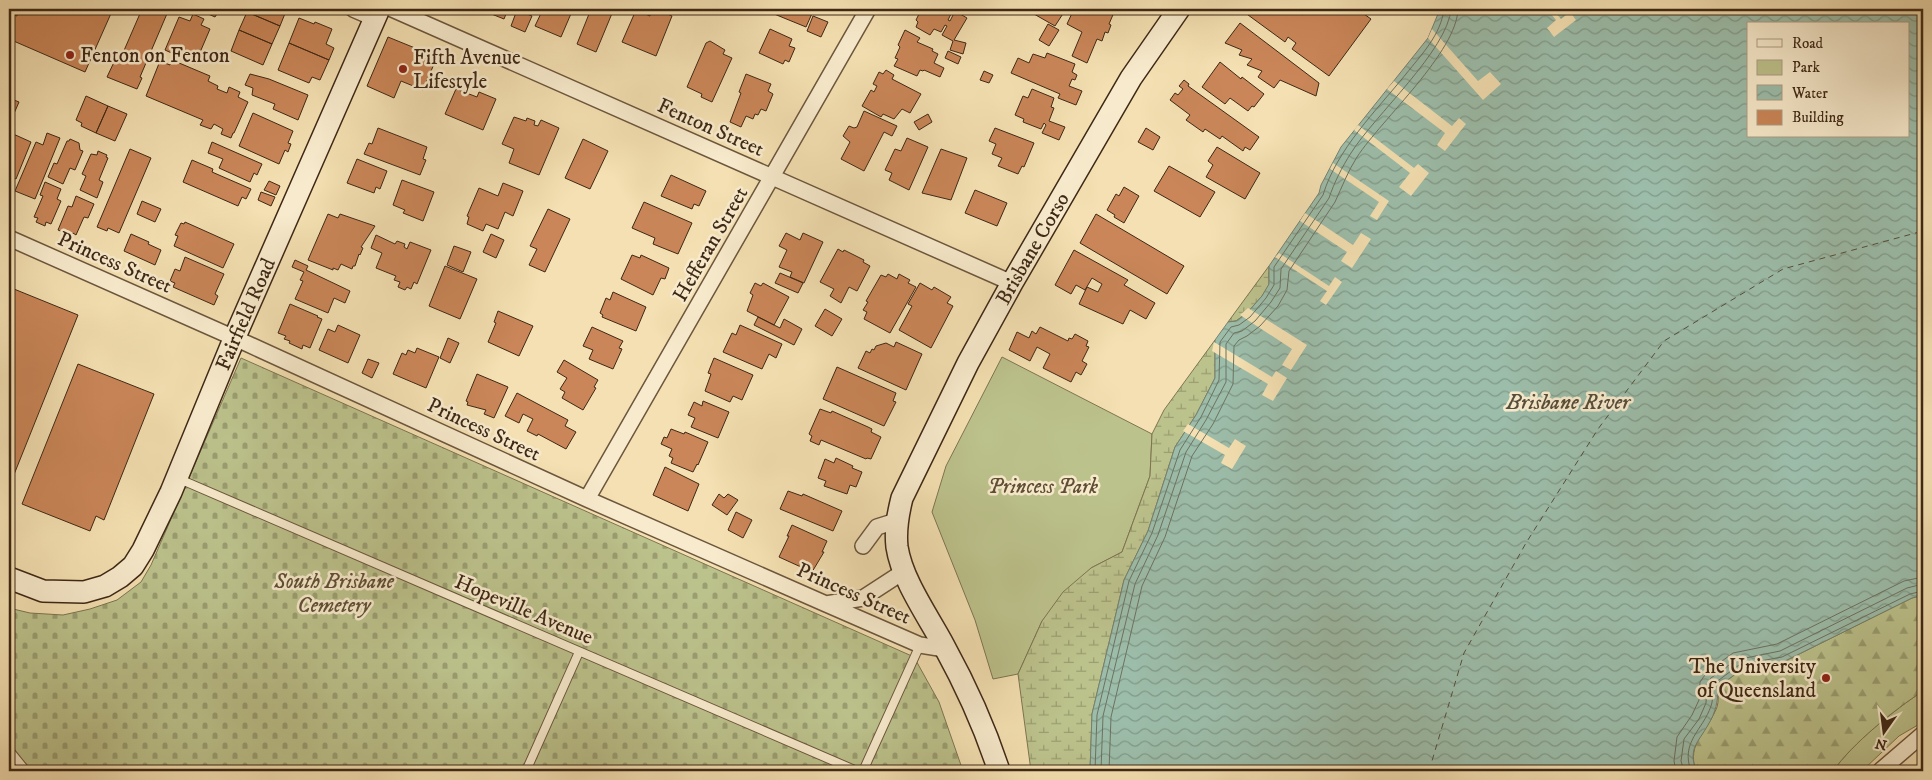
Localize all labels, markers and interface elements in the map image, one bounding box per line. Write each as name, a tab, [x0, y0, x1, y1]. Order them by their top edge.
legend	[1747, 22, 1910, 138]
text: Road	[1792, 34, 1824, 53]
place label: Fenton on Fenton	[80, 43, 230, 69]
place label: Fifth Avenue Lifestyle	[413, 45, 521, 95]
marker: Fenton on Fenton	[64, 49, 76, 61]
text: Park	[1792, 58, 1821, 77]
marker: Fifth Avenue Lifestyle	[397, 63, 409, 75]
text: Water	[1791, 84, 1828, 103]
street label: Fenton Street	[653, 93, 768, 163]
text: Building	[1792, 108, 1844, 127]
street label: Hefferan Street	[668, 182, 754, 307]
street label: Brisbane Corso	[991, 188, 1076, 310]
street label: Princess Street	[53, 226, 176, 300]
street label: Fairfield Road	[211, 254, 282, 374]
water label: Brisbane River	[1505, 389, 1632, 416]
street label: Princess Street	[423, 392, 545, 468]
park label: Princess Park	[988, 474, 1098, 500]
street label: Princess Street	[792, 557, 915, 631]
park label: South Brisbane Cemetery	[273, 569, 395, 619]
street label: Hopeville Avenue	[451, 569, 597, 651]
place label: The University of Queensland	[1689, 654, 1817, 704]
marker: The University of Queensland	[1820, 672, 1832, 684]
north arrow	[1860, 708, 1910, 758]
text: N	[1873, 733, 1889, 754]

